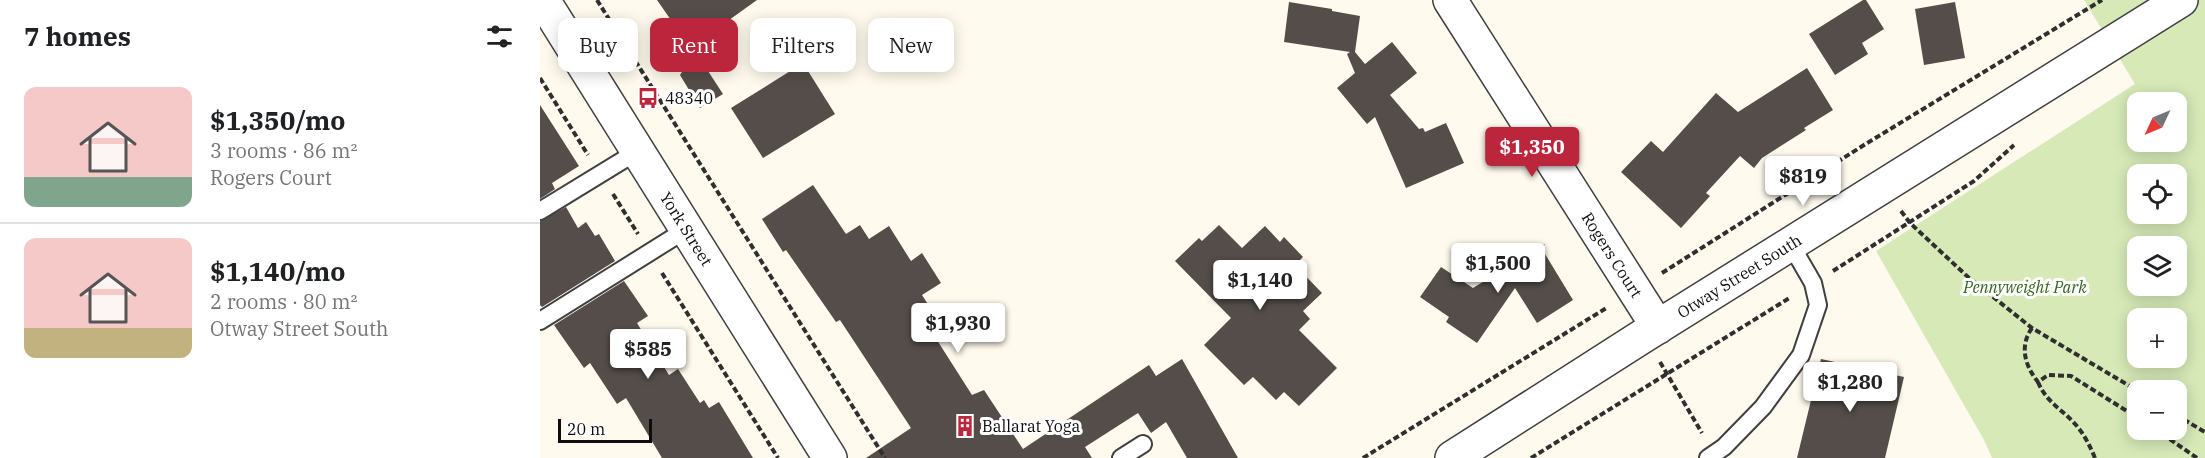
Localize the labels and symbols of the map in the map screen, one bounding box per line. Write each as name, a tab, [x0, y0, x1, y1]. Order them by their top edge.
bus stop icon: 48340	[636, 86, 660, 110]
place label: 48340	[665, 88, 713, 108]
north arrow	[2127, 92, 2187, 152]
pin: $1,350	[1483, 127, 1581, 178]
pin: $819	[1767, 156, 1839, 207]
street label: York Street	[656, 188, 717, 270]
street label: Rogers Court	[1578, 208, 1647, 302]
street label: Otway Street South	[1673, 230, 1805, 322]
pin: $1,500	[1449, 243, 1547, 294]
pin: $1,140	[1211, 260, 1309, 311]
park label: Pennyweight Park	[1962, 277, 2087, 297]
pin: $1,930	[909, 303, 1007, 354]
pin: $585	[612, 329, 684, 380]
pin: $1,280	[1801, 362, 1899, 413]
building icon: Ballarat Yoga	[953, 414, 977, 438]
scale bar	[558, 416, 652, 444]
place label: Ballarat Yoga	[982, 416, 1081, 436]

